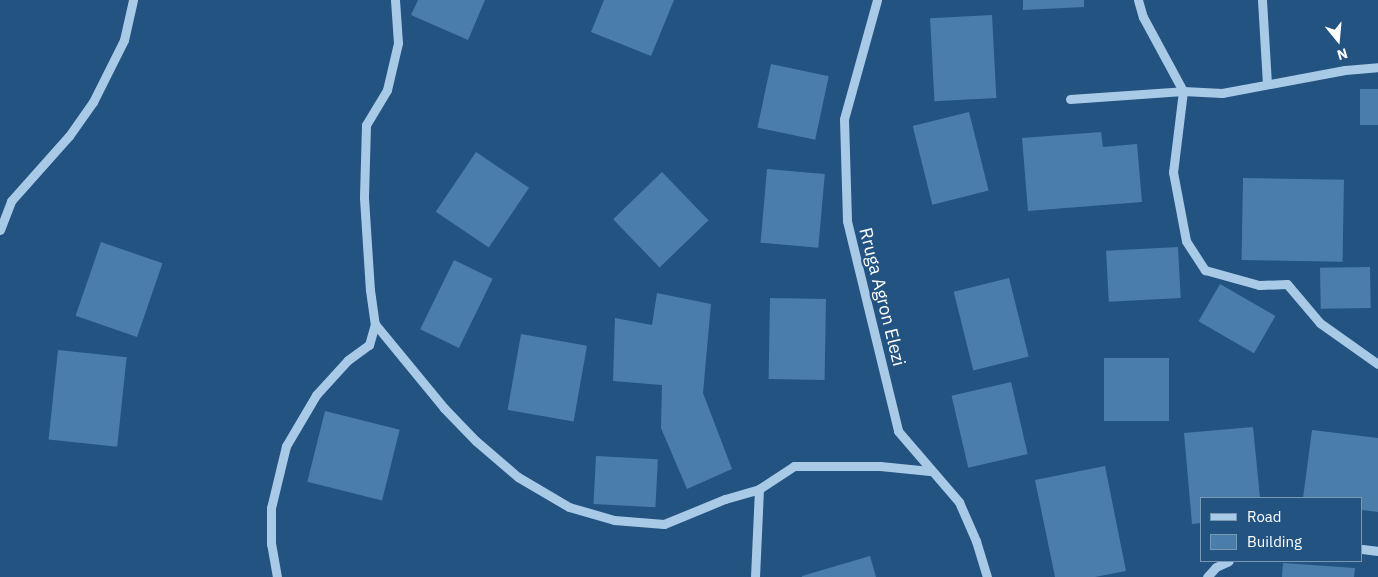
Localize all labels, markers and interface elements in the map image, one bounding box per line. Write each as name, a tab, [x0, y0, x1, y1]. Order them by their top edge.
north arrow	[1313, 15, 1363, 65]
text: N	[1335, 44, 1350, 64]
street label: Rruga Agron Elezi	[854, 226, 910, 368]
legend	[1200, 497, 1363, 562]
text: Road	[1247, 507, 1282, 526]
text: Building	[1247, 532, 1302, 551]

